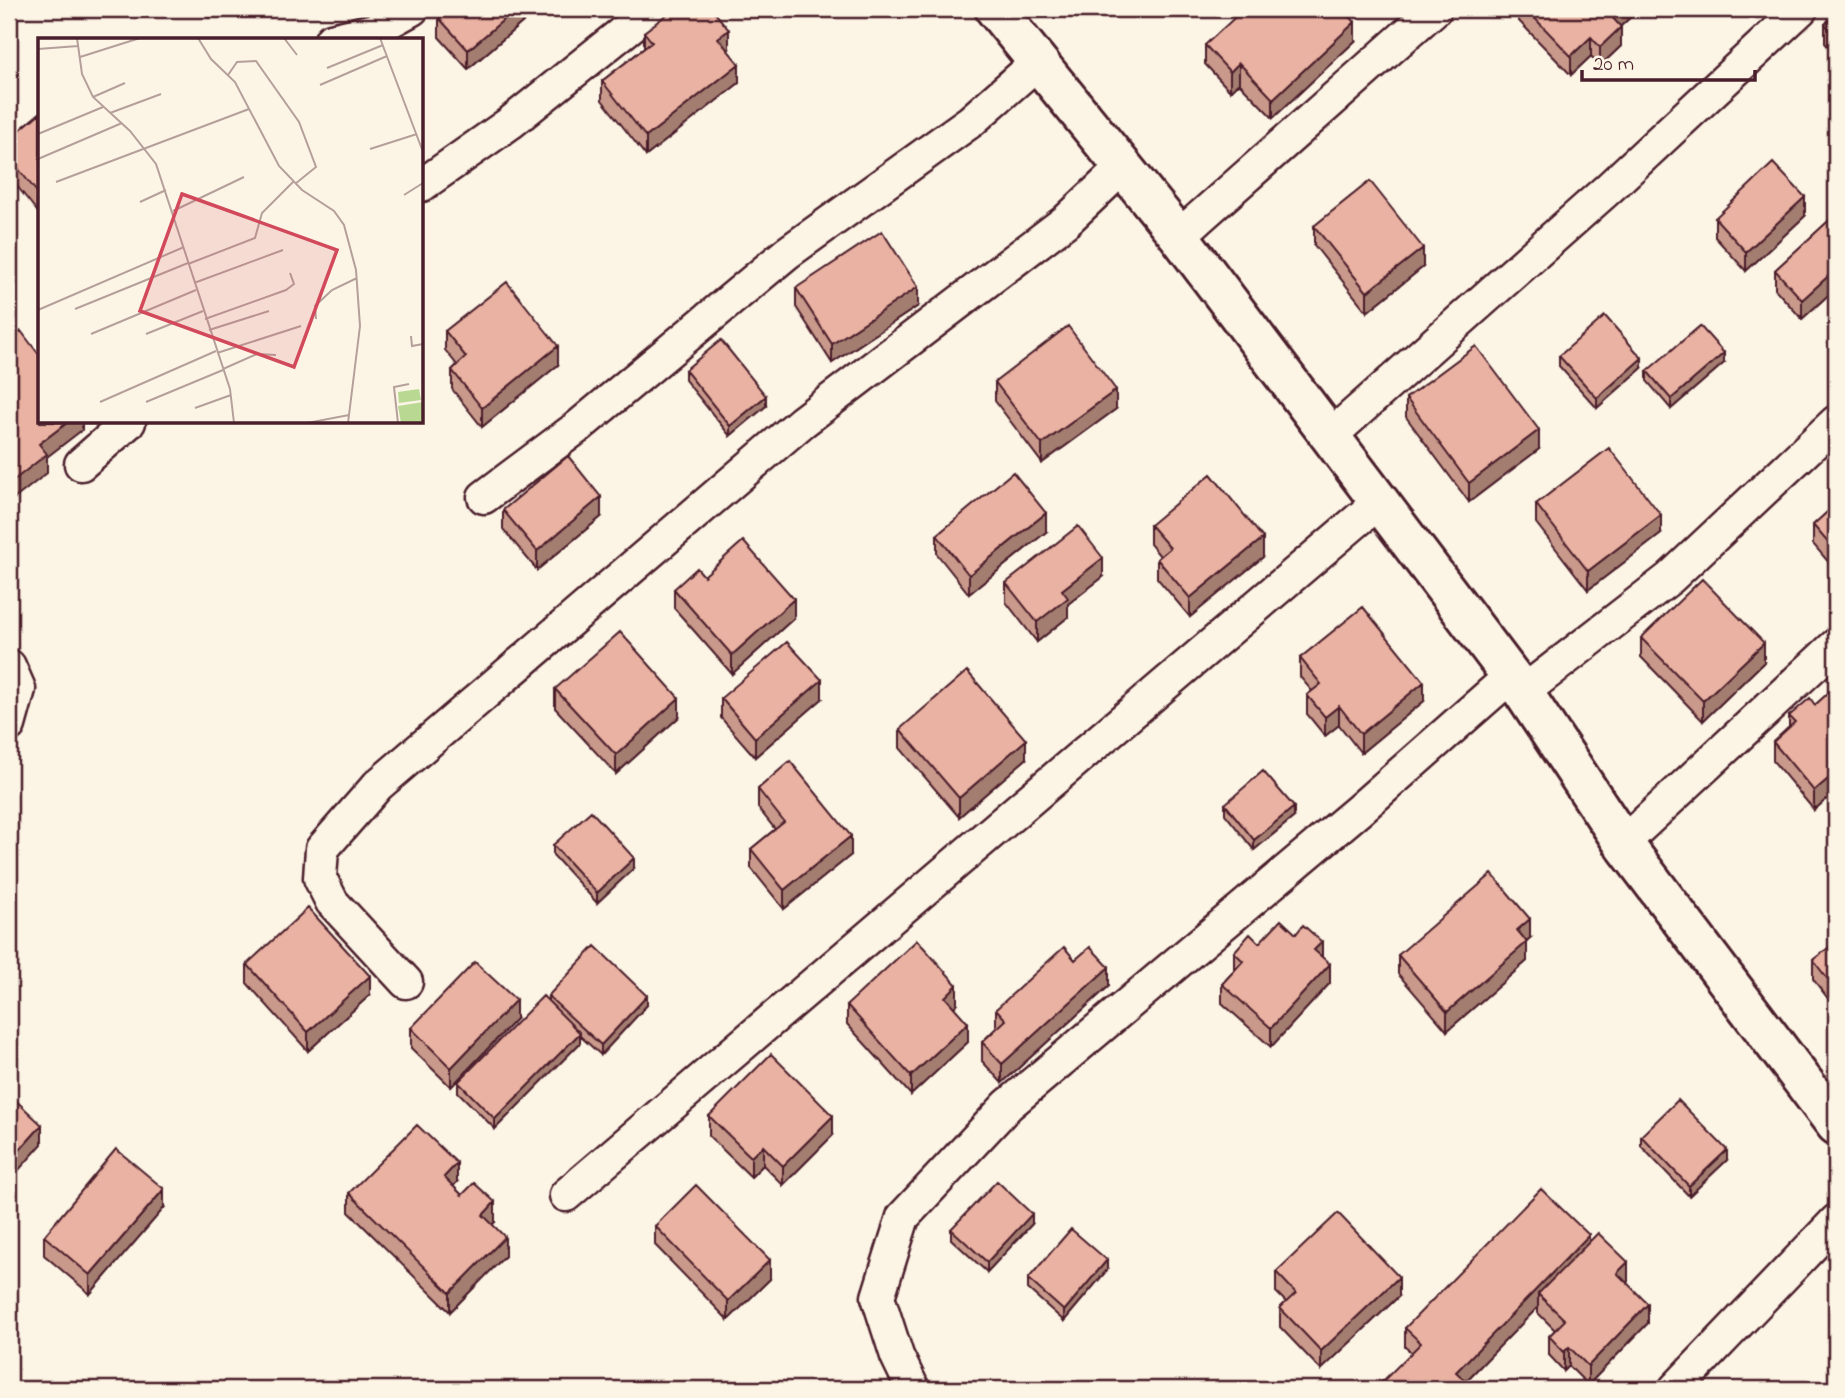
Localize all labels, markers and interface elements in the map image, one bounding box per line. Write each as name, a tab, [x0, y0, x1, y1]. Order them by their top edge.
inset map	[38, 38, 424, 424]
scale bar	[1582, 38, 1756, 82]
text: 20 m	[1593, 50, 1634, 80]

